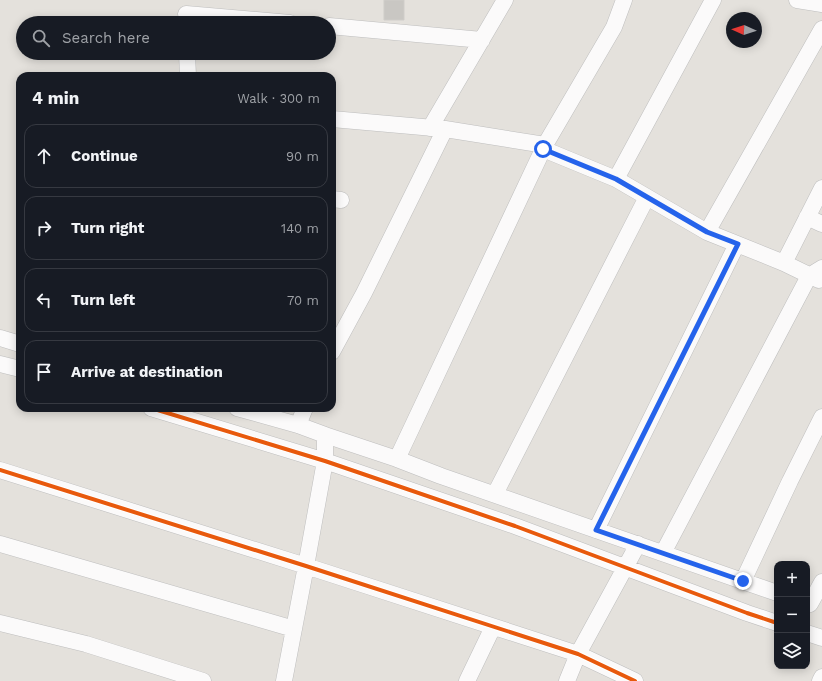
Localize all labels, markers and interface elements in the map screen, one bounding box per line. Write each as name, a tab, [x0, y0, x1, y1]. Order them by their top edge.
north arrow	[726, 12, 762, 48]
search box	[16, 16, 336, 60]
icon: search	[30, 27, 52, 49]
text: Search here	[62, 29, 150, 47]
text: 4 min	[32, 88, 79, 108]
text: Walk · 300 m	[237, 91, 320, 106]
route start	[534, 140, 552, 158]
icon: ahead	[33, 145, 55, 167]
text: Continue	[71, 147, 138, 165]
text: 90 m	[286, 149, 319, 164]
icon: right	[33, 217, 55, 239]
text: Turn right	[71, 219, 144, 237]
text: 140 m	[281, 221, 319, 236]
icon: left	[33, 289, 55, 311]
text: Turn left	[71, 291, 135, 309]
text: 70 m	[287, 293, 319, 308]
icon: arrive	[33, 361, 55, 383]
text: Arrive at destination	[71, 363, 223, 381]
map controls	[774, 561, 810, 669]
button: +	[774, 561, 810, 597]
route end	[734, 572, 752, 590]
button: −	[774, 597, 810, 633]
button: layers	[774, 633, 810, 669]

